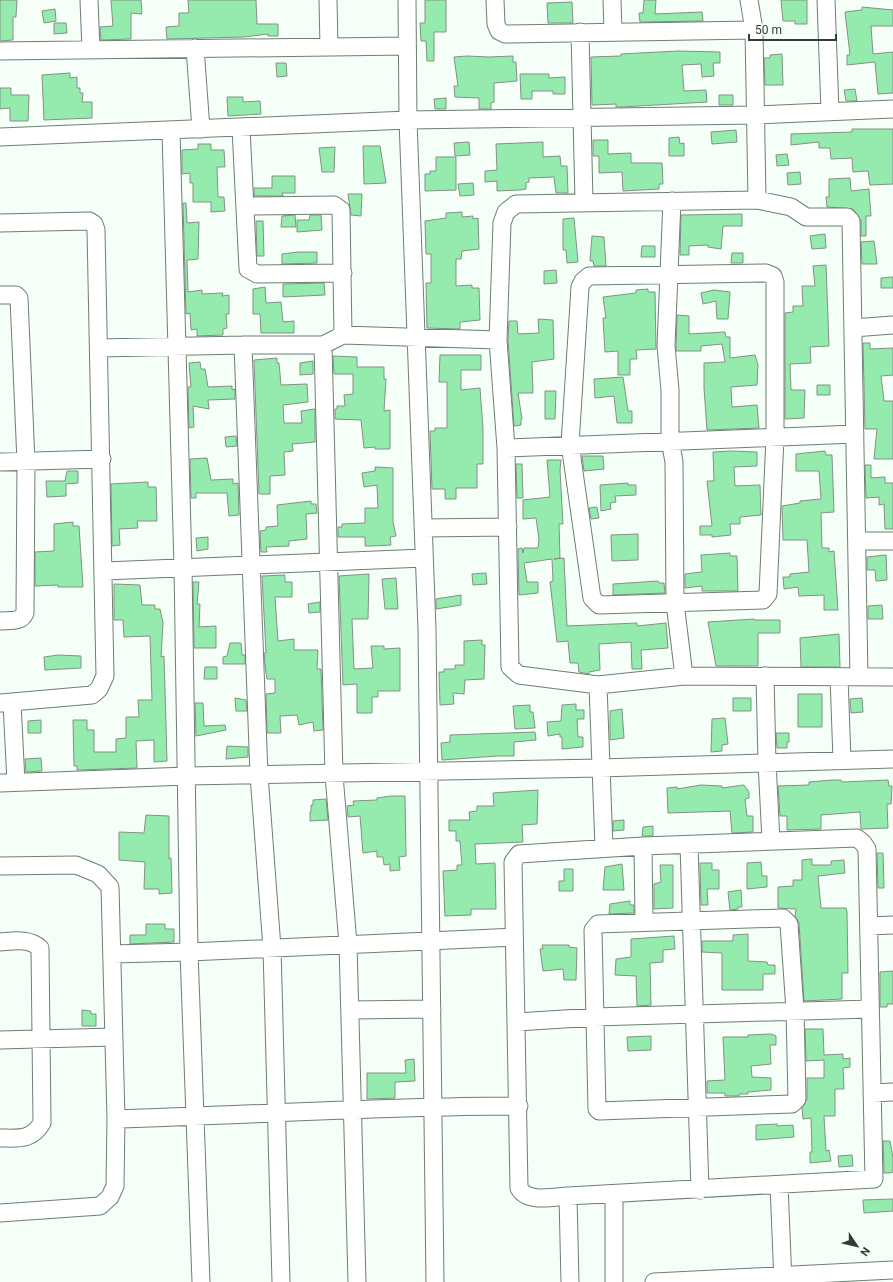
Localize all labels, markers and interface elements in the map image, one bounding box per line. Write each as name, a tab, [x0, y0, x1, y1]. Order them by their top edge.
scale bar	[749, 16, 836, 42]
text: 50 m	[755, 23, 782, 37]
north arrow	[837, 1226, 877, 1266]
text: N	[857, 1245, 872, 1259]

